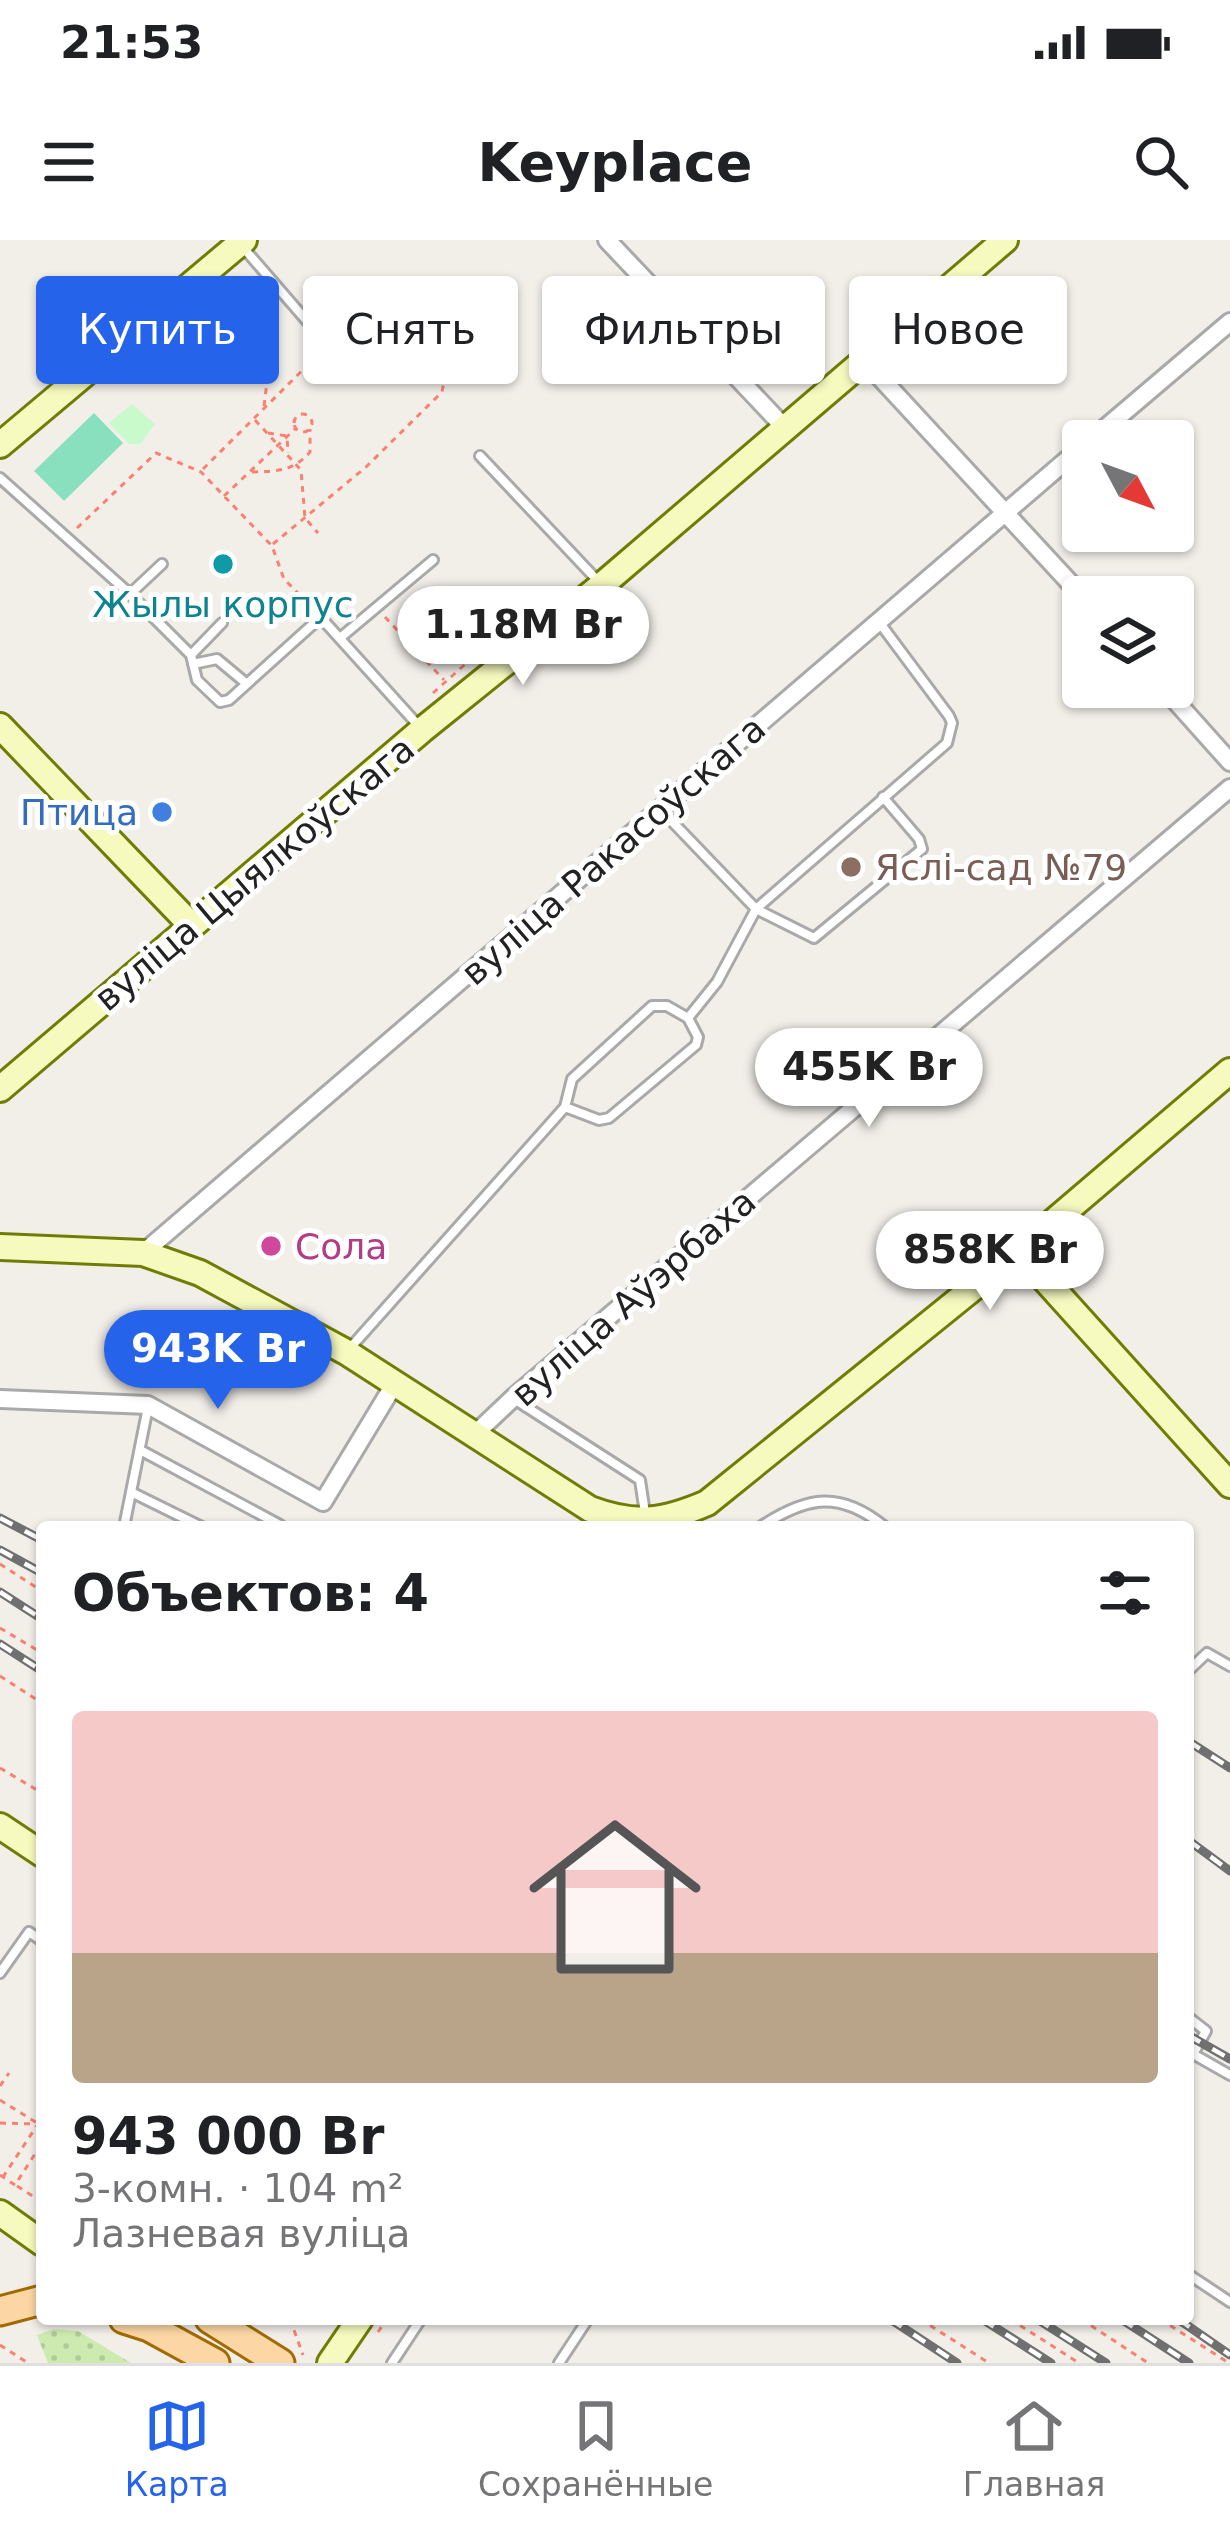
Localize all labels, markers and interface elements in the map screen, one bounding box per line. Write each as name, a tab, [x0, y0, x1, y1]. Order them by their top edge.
text: 21:53	[60, 16, 203, 69]
icon: menu	[36, 129, 102, 195]
icon: search	[1128, 129, 1194, 195]
text: Keyplace	[478, 131, 752, 194]
chip: Купить	[36, 276, 279, 384]
chip: Снять	[303, 276, 518, 384]
chip: Фильтры	[542, 276, 825, 384]
chip: Новое	[849, 276, 1067, 384]
north arrow	[1062, 420, 1194, 552]
map controls	[1062, 420, 1194, 708]
marker: Жылы корпус	[210, 551, 236, 577]
button: layers	[1062, 576, 1194, 708]
place label: Жылы корпус	[92, 584, 354, 625]
pin: 1.18M Br	[399, 586, 647, 688]
text: 1.18M Br	[424, 602, 622, 647]
street label: вуліца Ракасоўскага	[453, 707, 773, 993]
street label: вуліца Цыялкоўскага	[86, 728, 422, 1019]
place label: Птица	[20, 792, 138, 833]
marker: Птица	[149, 799, 175, 825]
place label: Яслі-сад №79	[875, 847, 1127, 888]
marker: Яслі-сад №79	[838, 854, 864, 880]
pin: 455K Br	[758, 1028, 980, 1130]
text: 455K Br	[782, 1044, 956, 1089]
street label: вуліца Аўэрбаха	[503, 1180, 764, 1414]
pin: 858K Br	[879, 1211, 1101, 1313]
place label: Сола	[295, 1226, 387, 1267]
text: 858K Br	[903, 1227, 1077, 1272]
marker: Сола	[258, 1233, 284, 1259]
pin: 943K Br	[107, 1310, 329, 1412]
text: 943K Br	[131, 1326, 305, 1371]
icon: filters	[1092, 1560, 1158, 1626]
text: Объектов: 4	[72, 1564, 429, 1623]
icon: home	[507, 1789, 723, 2005]
text: 943 000 Br	[72, 2107, 384, 2166]
text: 3-комн. · 104 m²	[72, 2166, 403, 2211]
text: Лазневая вуліца	[72, 2211, 410, 2256]
tab: Карта	[125, 2393, 229, 2504]
tab: Сохранённые	[478, 2393, 713, 2504]
tab: Главная	[963, 2393, 1105, 2504]

